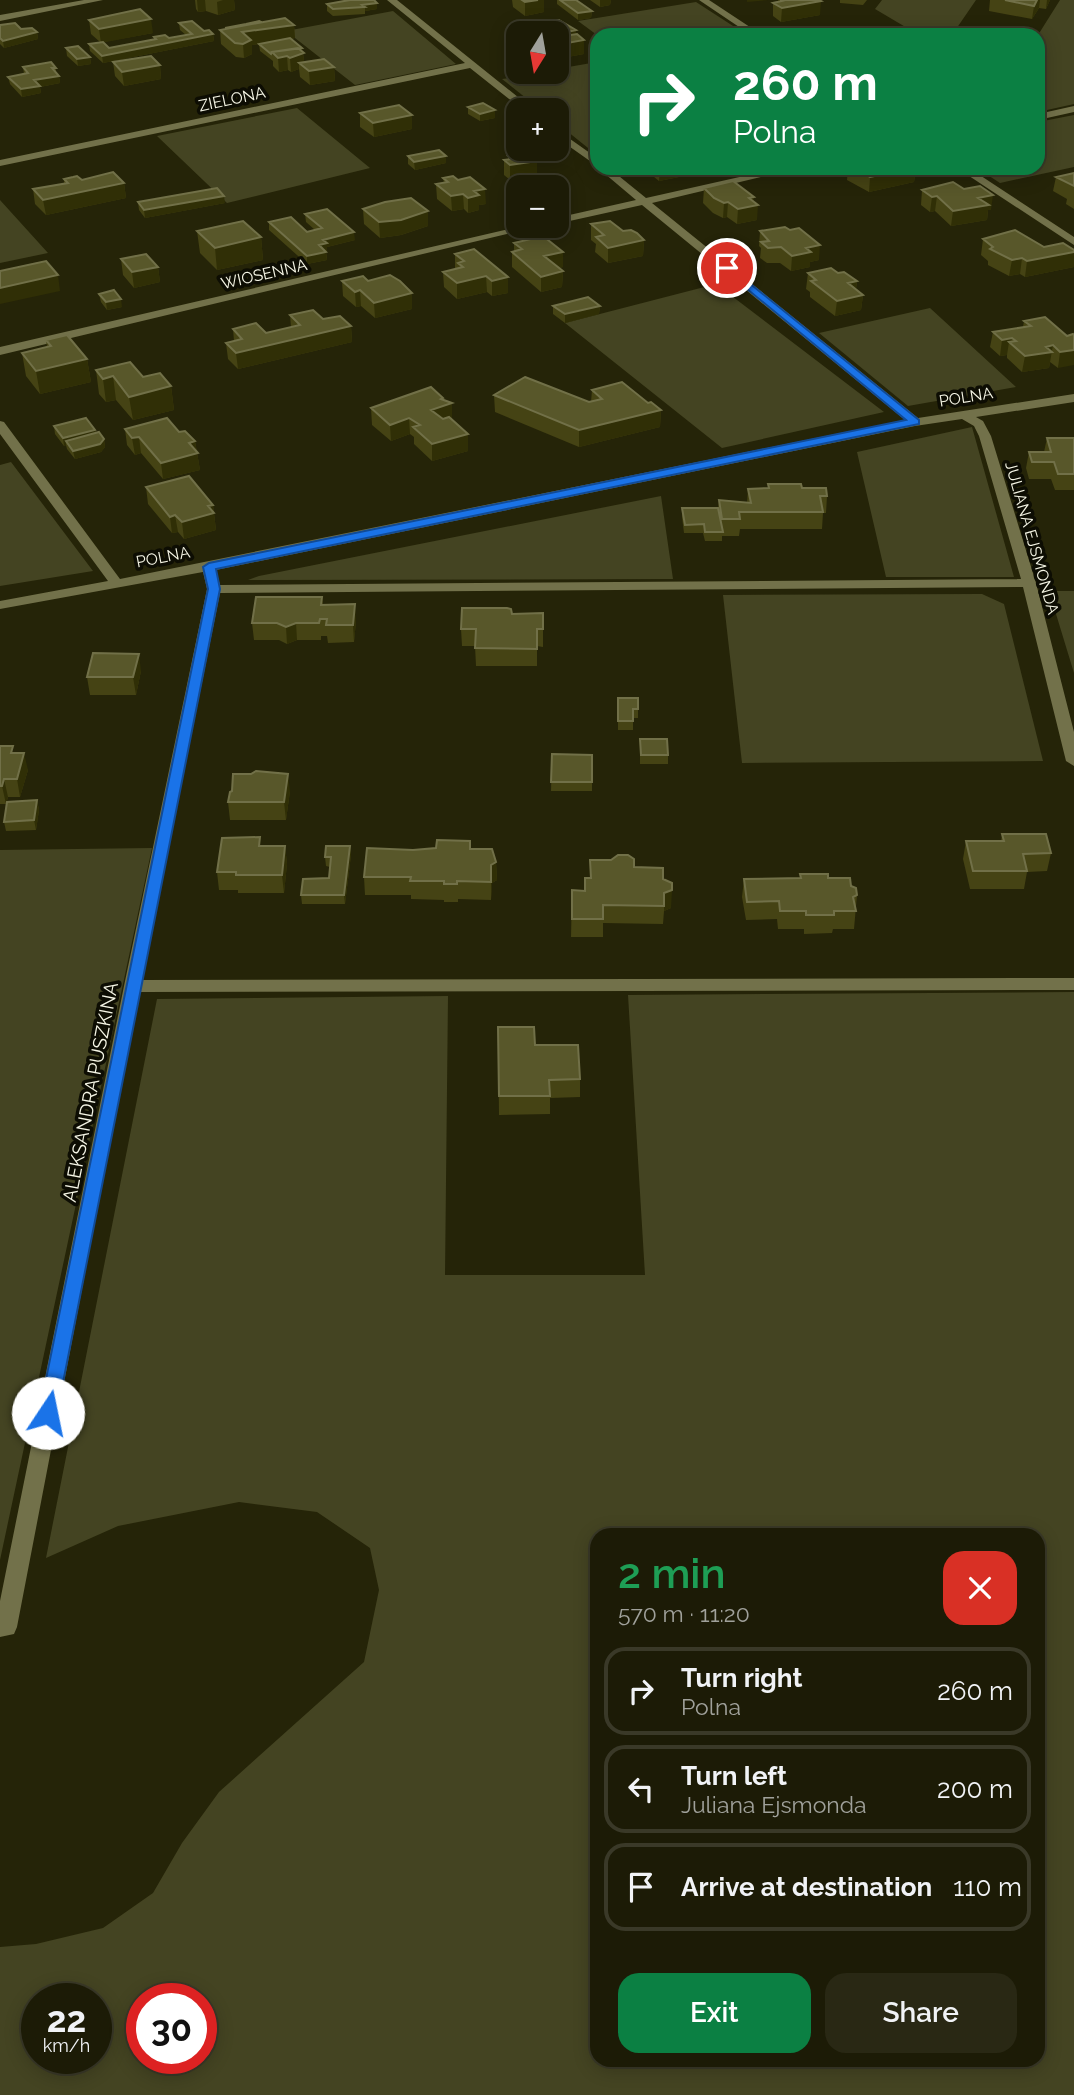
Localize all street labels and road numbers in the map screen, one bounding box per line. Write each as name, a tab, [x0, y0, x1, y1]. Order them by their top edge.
street label: ZIELONA	[197, 83, 267, 115]
street label: WIOSENNA	[219, 255, 309, 293]
street label: POLNA	[938, 383, 995, 411]
street label: JULIANA EJSMONDA	[1001, 459, 1063, 617]
street label: POLNA	[134, 542, 192, 572]
street label: ALEKSANDRA PUSZKINA	[58, 980, 122, 1204]

